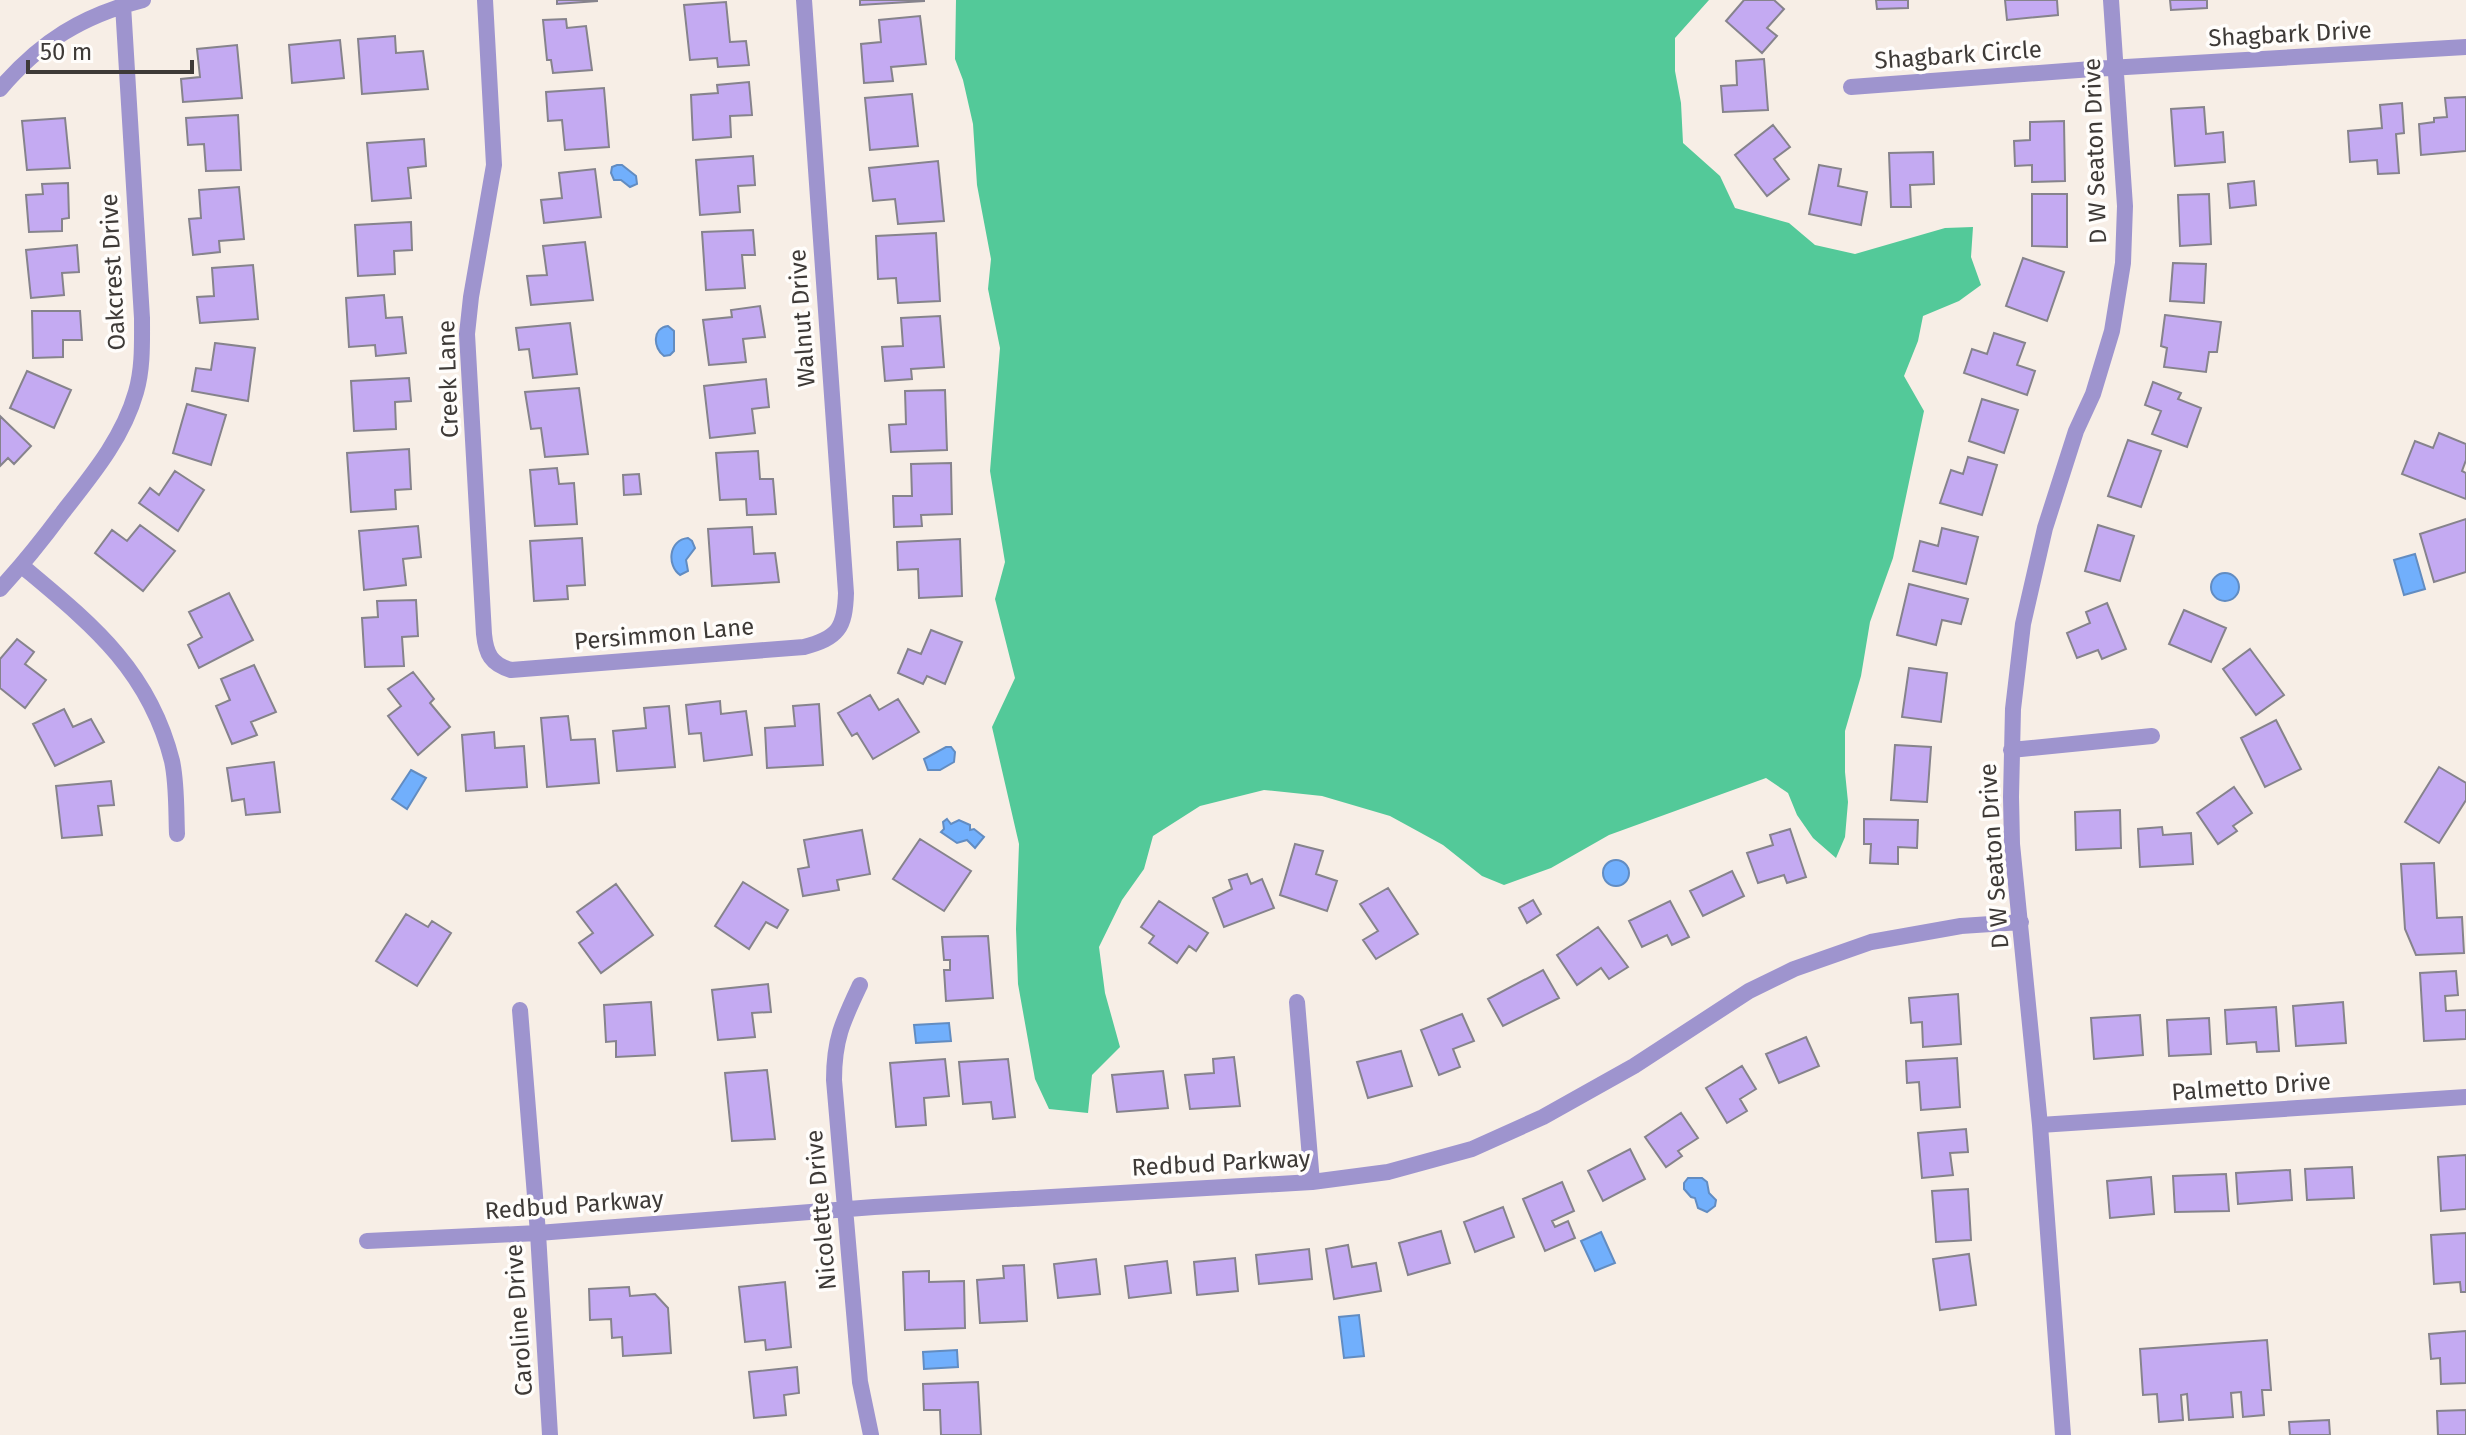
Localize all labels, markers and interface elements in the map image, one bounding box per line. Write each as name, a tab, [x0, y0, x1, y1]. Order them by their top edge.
street label: Shagbark Drive	[2208, 16, 2372, 52]
scale bar	[28, 24, 192, 74]
street label: Shagbark Circle	[1873, 35, 2043, 75]
text: 50 m	[40, 38, 92, 66]
street label: D W Seaton Drive	[2078, 58, 2112, 244]
street label: Oakcrest Drive	[95, 193, 131, 351]
street label: Walnut Drive	[783, 248, 821, 388]
street label: Creek Lane	[432, 319, 464, 439]
street label: Persimmon Lane	[573, 612, 755, 656]
street label: D W Seaton Drive	[1974, 762, 2014, 950]
street label: Palmetto Drive	[2170, 1067, 2332, 1107]
street label: Nicolette Drive	[800, 1129, 842, 1291]
street label: Redbud Parkway	[1131, 1144, 1311, 1182]
street label: Redbud Parkway	[484, 1185, 665, 1225]
street label: Caroline Drive	[500, 1243, 538, 1397]

